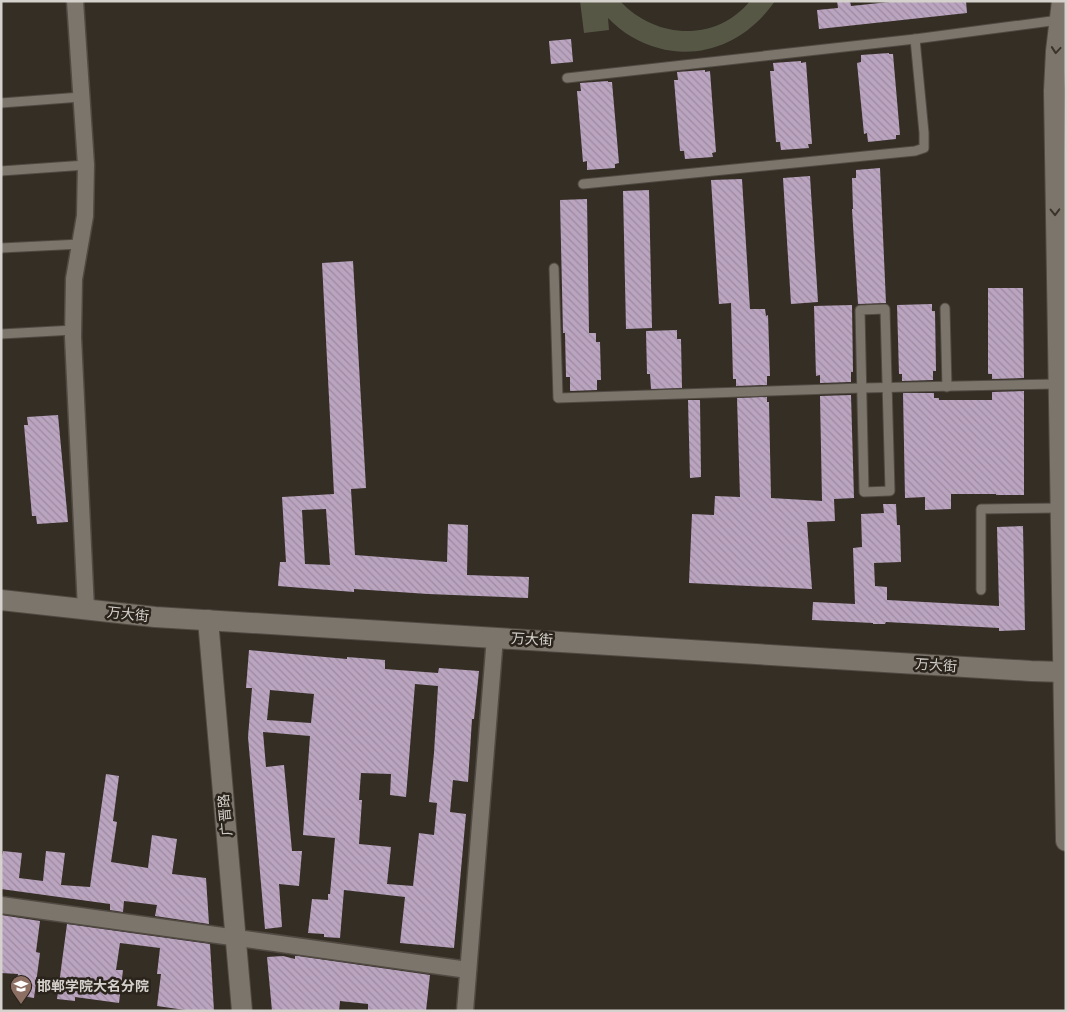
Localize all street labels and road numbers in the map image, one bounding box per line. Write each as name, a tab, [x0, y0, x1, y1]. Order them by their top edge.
street label: 万大街	[106, 604, 150, 624]
street label: 万大街	[511, 630, 553, 648]
street label: 万大街	[914, 656, 958, 674]
street label: 广晋路	[215, 793, 235, 837]

